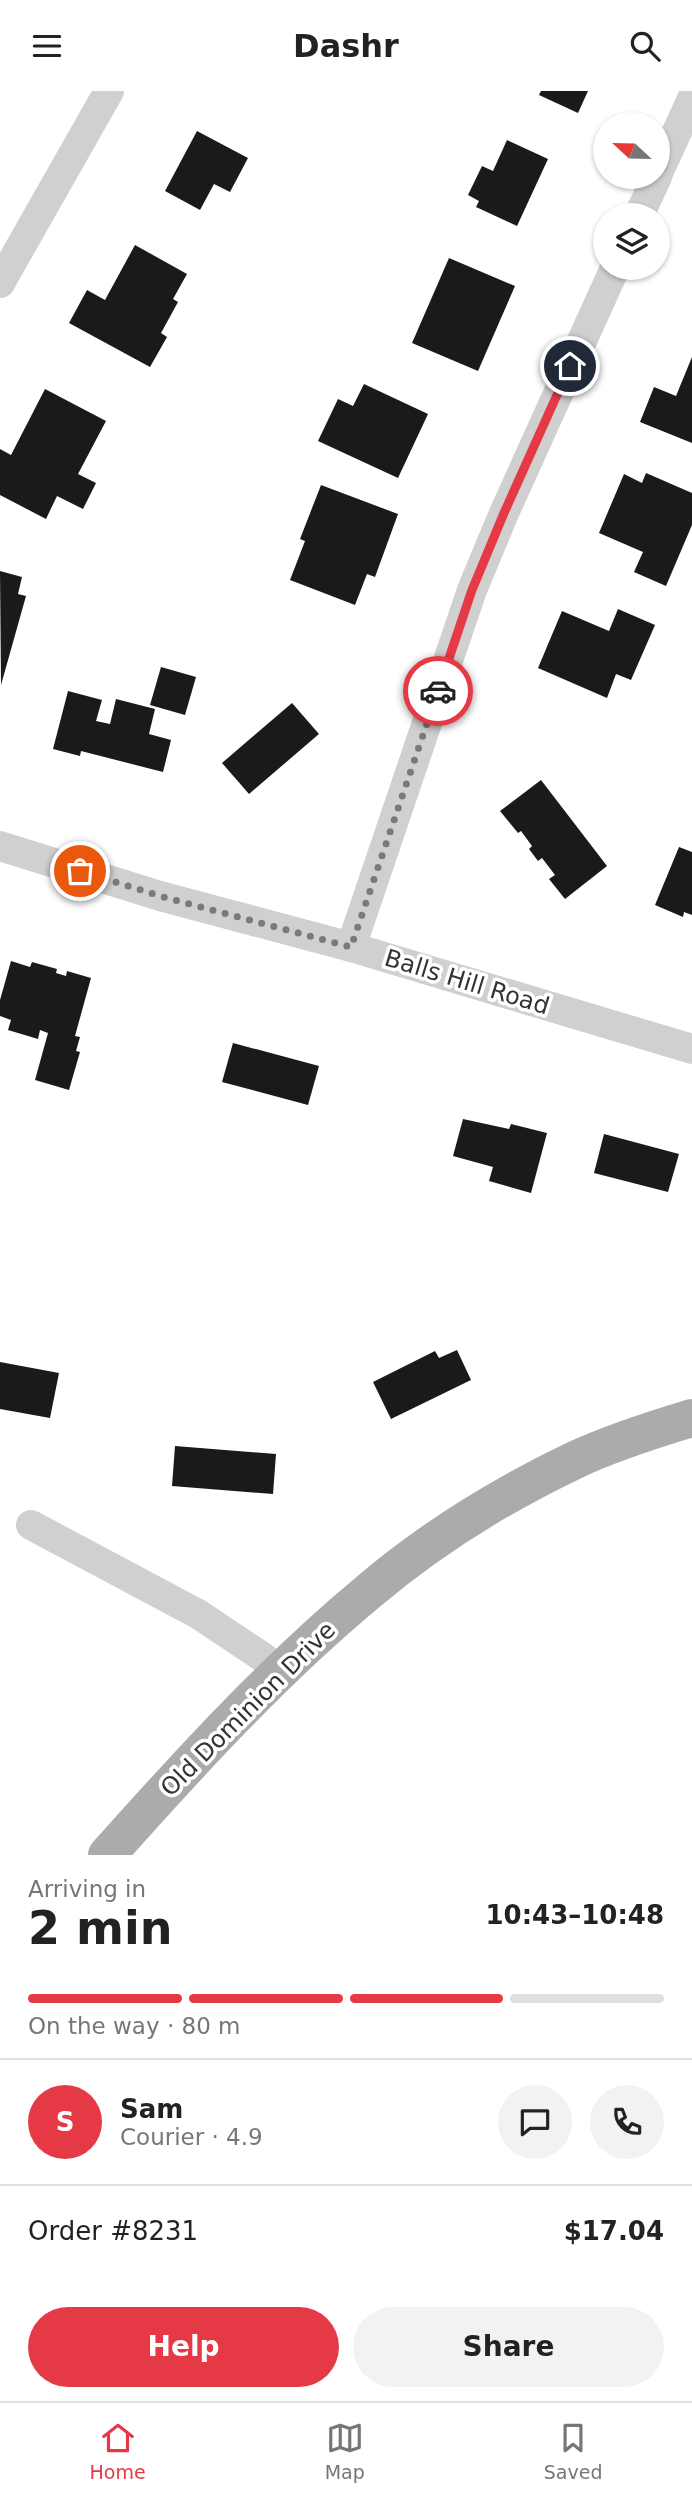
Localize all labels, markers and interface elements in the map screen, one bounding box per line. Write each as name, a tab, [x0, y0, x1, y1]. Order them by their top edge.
icon: menu	[28, 27, 66, 65]
text: Dashr	[293, 27, 399, 65]
icon: search	[626, 27, 664, 65]
north arrow	[593, 112, 670, 189]
map controls	[593, 112, 670, 280]
button: layers	[593, 203, 670, 280]
pin	[540, 336, 600, 396]
icon: home	[551, 347, 589, 385]
courier	[403, 656, 473, 726]
icon: car	[419, 672, 457, 710]
pin	[50, 841, 110, 901]
icon: bag	[61, 852, 99, 890]
street label: Balls Hill Road	[381, 944, 553, 1020]
street label: Old Dominion Drive	[155, 1616, 341, 1802]
text: Arriving in	[28, 1876, 146, 1902]
text: 10:43–10:48	[485, 1900, 664, 1930]
text: 2 min	[28, 1901, 172, 1955]
text: On the way · 80 m	[28, 2013, 240, 2039]
button: chat	[498, 2085, 572, 2159]
button: phone	[590, 2085, 664, 2159]
text: Sam	[120, 2094, 183, 2124]
text: S	[56, 2107, 74, 2137]
text: Courier · 4.9	[120, 2124, 263, 2150]
text: Order #8231	[28, 2216, 198, 2246]
text: $17.04	[564, 2216, 664, 2246]
button: Help	[28, 2307, 339, 2387]
button: Share	[353, 2307, 664, 2387]
tab: Home	[90, 2419, 146, 2483]
tab: Map	[325, 2419, 365, 2483]
tab: Saved	[544, 2419, 602, 2483]

